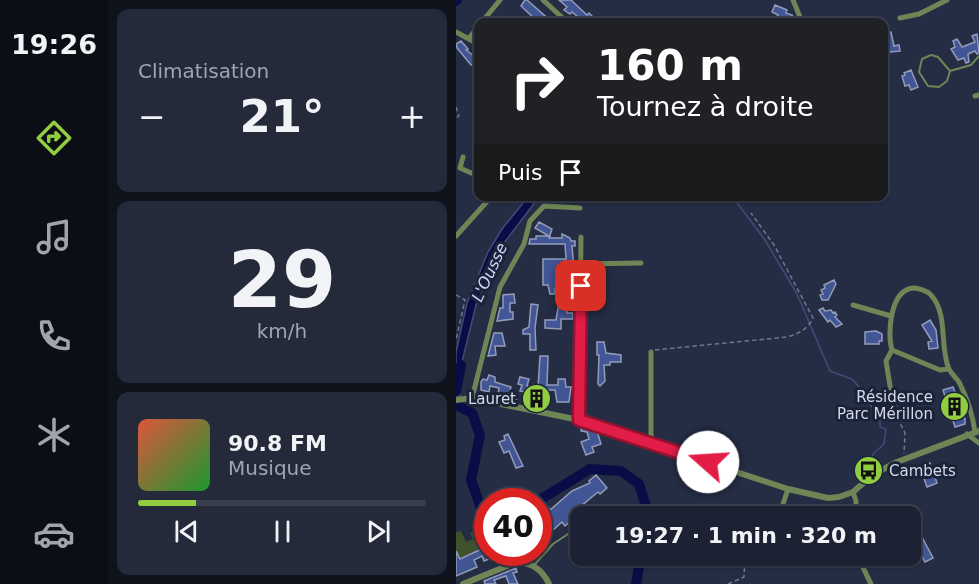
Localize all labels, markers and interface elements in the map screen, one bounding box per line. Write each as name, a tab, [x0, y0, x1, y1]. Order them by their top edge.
text: 19:26	[11, 29, 97, 60]
text: 160 m	[597, 41, 743, 90]
icon: right	[498, 42, 576, 120]
text: Climatisation	[138, 59, 269, 83]
text: 21°	[239, 90, 325, 143]
text: Tournez à droite	[597, 91, 814, 122]
text: −	[138, 97, 166, 136]
text: +	[398, 97, 426, 136]
icon: directions	[33, 117, 75, 159]
icon: arrive	[554, 156, 587, 189]
text: Puis	[498, 160, 542, 185]
icon: music	[33, 216, 75, 258]
text: 29	[228, 235, 336, 325]
water label: L'Ousse	[468, 240, 511, 305]
pin	[555, 260, 606, 311]
icon: arrive	[564, 269, 597, 302]
icon: phone	[33, 315, 75, 357]
text: km/h	[257, 319, 307, 343]
building icon: Lauret	[521, 383, 553, 415]
place label: Résidence Parc Mérillon	[837, 388, 933, 423]
place label: Lauret	[468, 390, 516, 408]
building icon: Résidence Parc Mérillon	[938, 390, 970, 422]
icon: climate	[33, 414, 75, 456]
position arrow	[676, 430, 740, 494]
text: 90.8 FM	[228, 431, 327, 456]
bus stop icon: Cambets	[852, 455, 884, 487]
text: Musique	[228, 456, 312, 480]
place label: Cambets	[889, 462, 956, 480]
speed limit sign: 40	[474, 488, 552, 566]
icon: car	[33, 513, 75, 555]
icon: previous	[170, 515, 203, 548]
icon: pause	[266, 515, 299, 548]
icon: next	[362, 515, 395, 548]
text: 19:27 · 1 min · 320 m	[614, 523, 877, 548]

